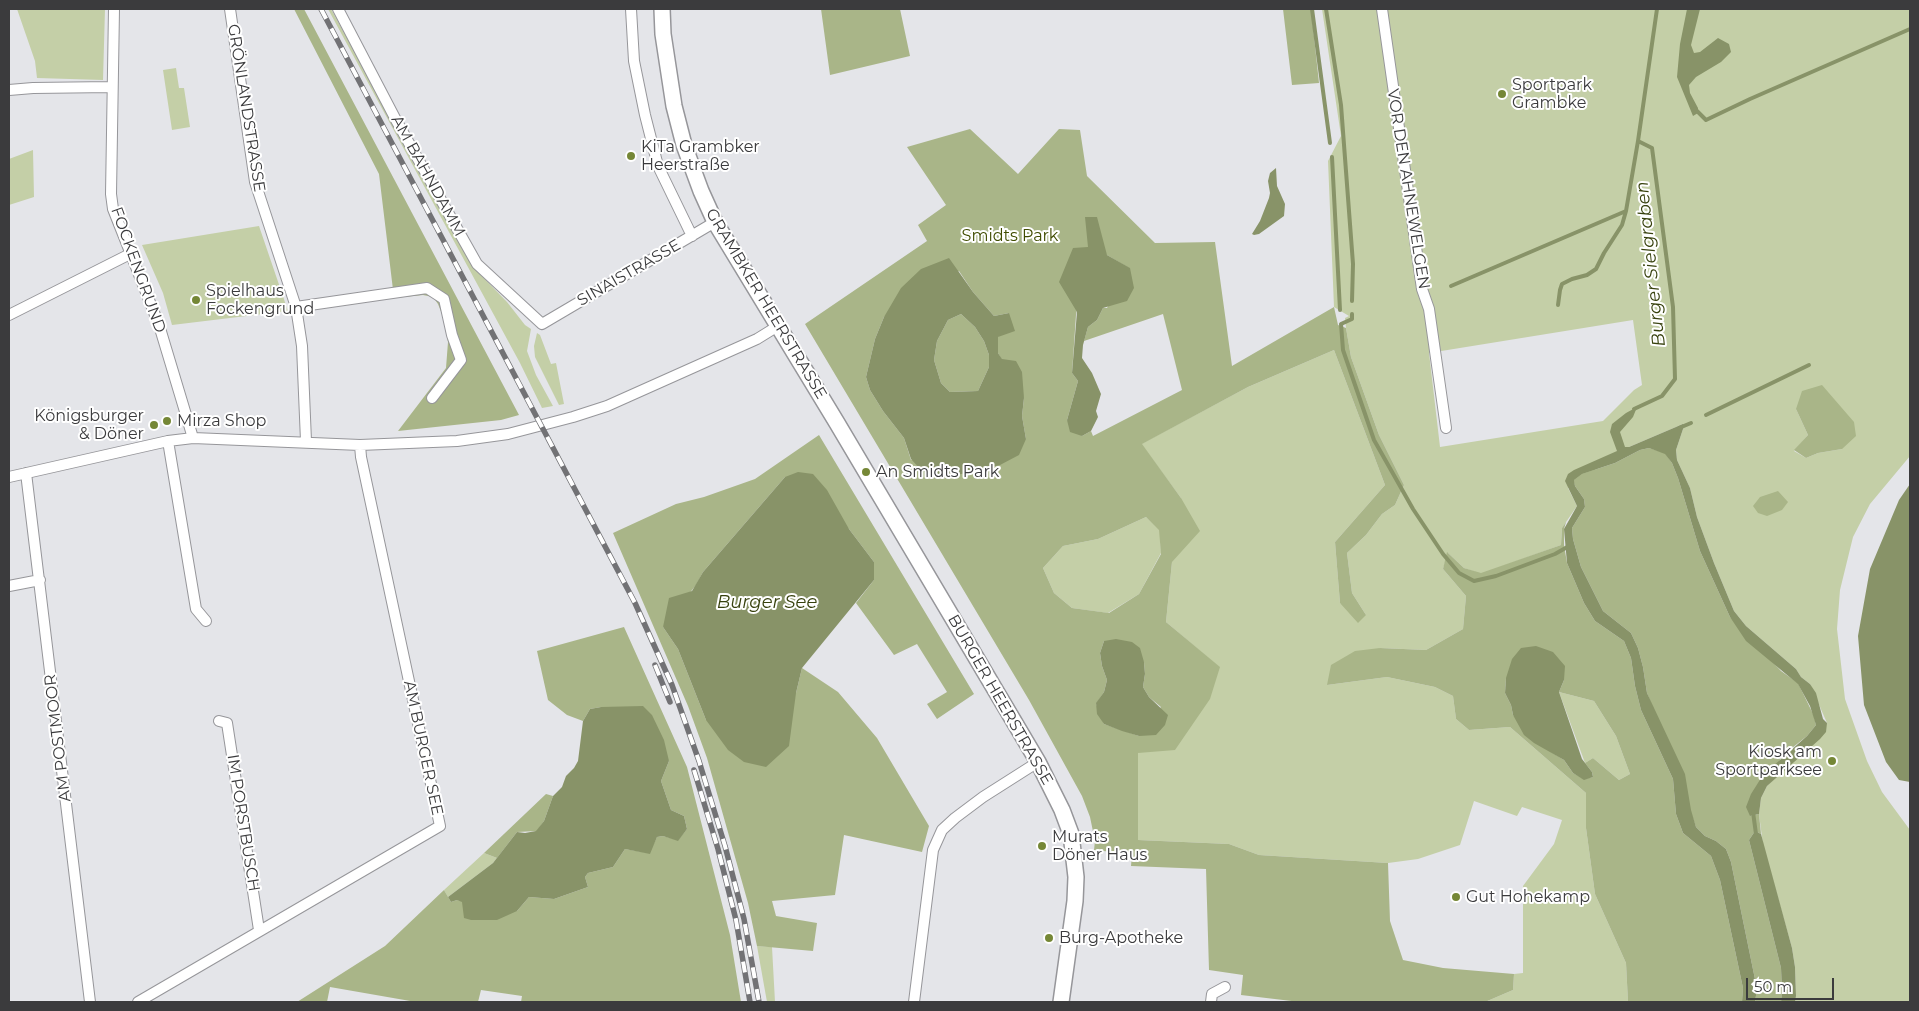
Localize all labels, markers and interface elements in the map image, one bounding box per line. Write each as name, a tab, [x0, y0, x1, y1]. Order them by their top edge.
street label: GRÖNLANDSTRASSE	[223, 23, 269, 193]
place label: Sportpark Grambke	[1512, 75, 1592, 113]
street label: VOR DEN AHNEWELGEN	[1383, 87, 1433, 291]
marker: Sportpark Grambke	[1496, 88, 1508, 100]
street label: AM BAHNDAMM	[387, 112, 469, 240]
place label: KiTa Grambker Heerstraße	[641, 137, 760, 175]
marker: KiTa Grambker Heerstraße	[625, 150, 637, 162]
water label: Burger Sielgraben	[1632, 180, 1670, 348]
street label: FOCKENGRUND	[106, 204, 170, 336]
street label: GRAMBKER HEERSTRASSE	[701, 205, 831, 403]
park label: Smidts Park	[962, 226, 1058, 246]
street label: SINAISTRASSE	[574, 236, 684, 310]
place label: Spielhaus Fockengrund	[206, 281, 314, 319]
marker: Spielhaus Fockengrund	[190, 294, 202, 306]
place label: Königsburger & Döner	[34, 406, 144, 444]
place label: Mirza Shop	[177, 411, 266, 431]
marker: Mirza Shop	[161, 415, 173, 427]
marker: Königsburger & Döner	[148, 419, 160, 431]
place label: An Smidts Park	[876, 462, 999, 482]
marker: An Smidts Park	[860, 466, 872, 478]
water label: Burger See	[717, 592, 817, 614]
street label: BURGER HEERSTRASSE	[943, 611, 1057, 789]
street label: AM POSTMOOR	[41, 673, 75, 803]
street label: AM BURGER SEE	[399, 679, 447, 817]
place label: Kiosk am Sportparksee	[1715, 742, 1822, 780]
street label: IM PORSTBUSCH	[223, 753, 263, 893]
marker: Kiosk am Sportparksee	[1826, 755, 1838, 767]
place label: Murats Döner Haus	[1052, 827, 1147, 865]
marker: Murats Döner Haus	[1036, 840, 1048, 852]
place label: Gut Hohekamp	[1466, 887, 1590, 907]
marker: Gut Hohekamp	[1450, 891, 1462, 903]
place label: Burg-Apotheke	[1059, 928, 1183, 948]
marker: Burg-Apotheke	[1043, 932, 1055, 944]
scale bar	[1749, 968, 1836, 1000]
text: 50 m	[1754, 977, 1792, 996]

